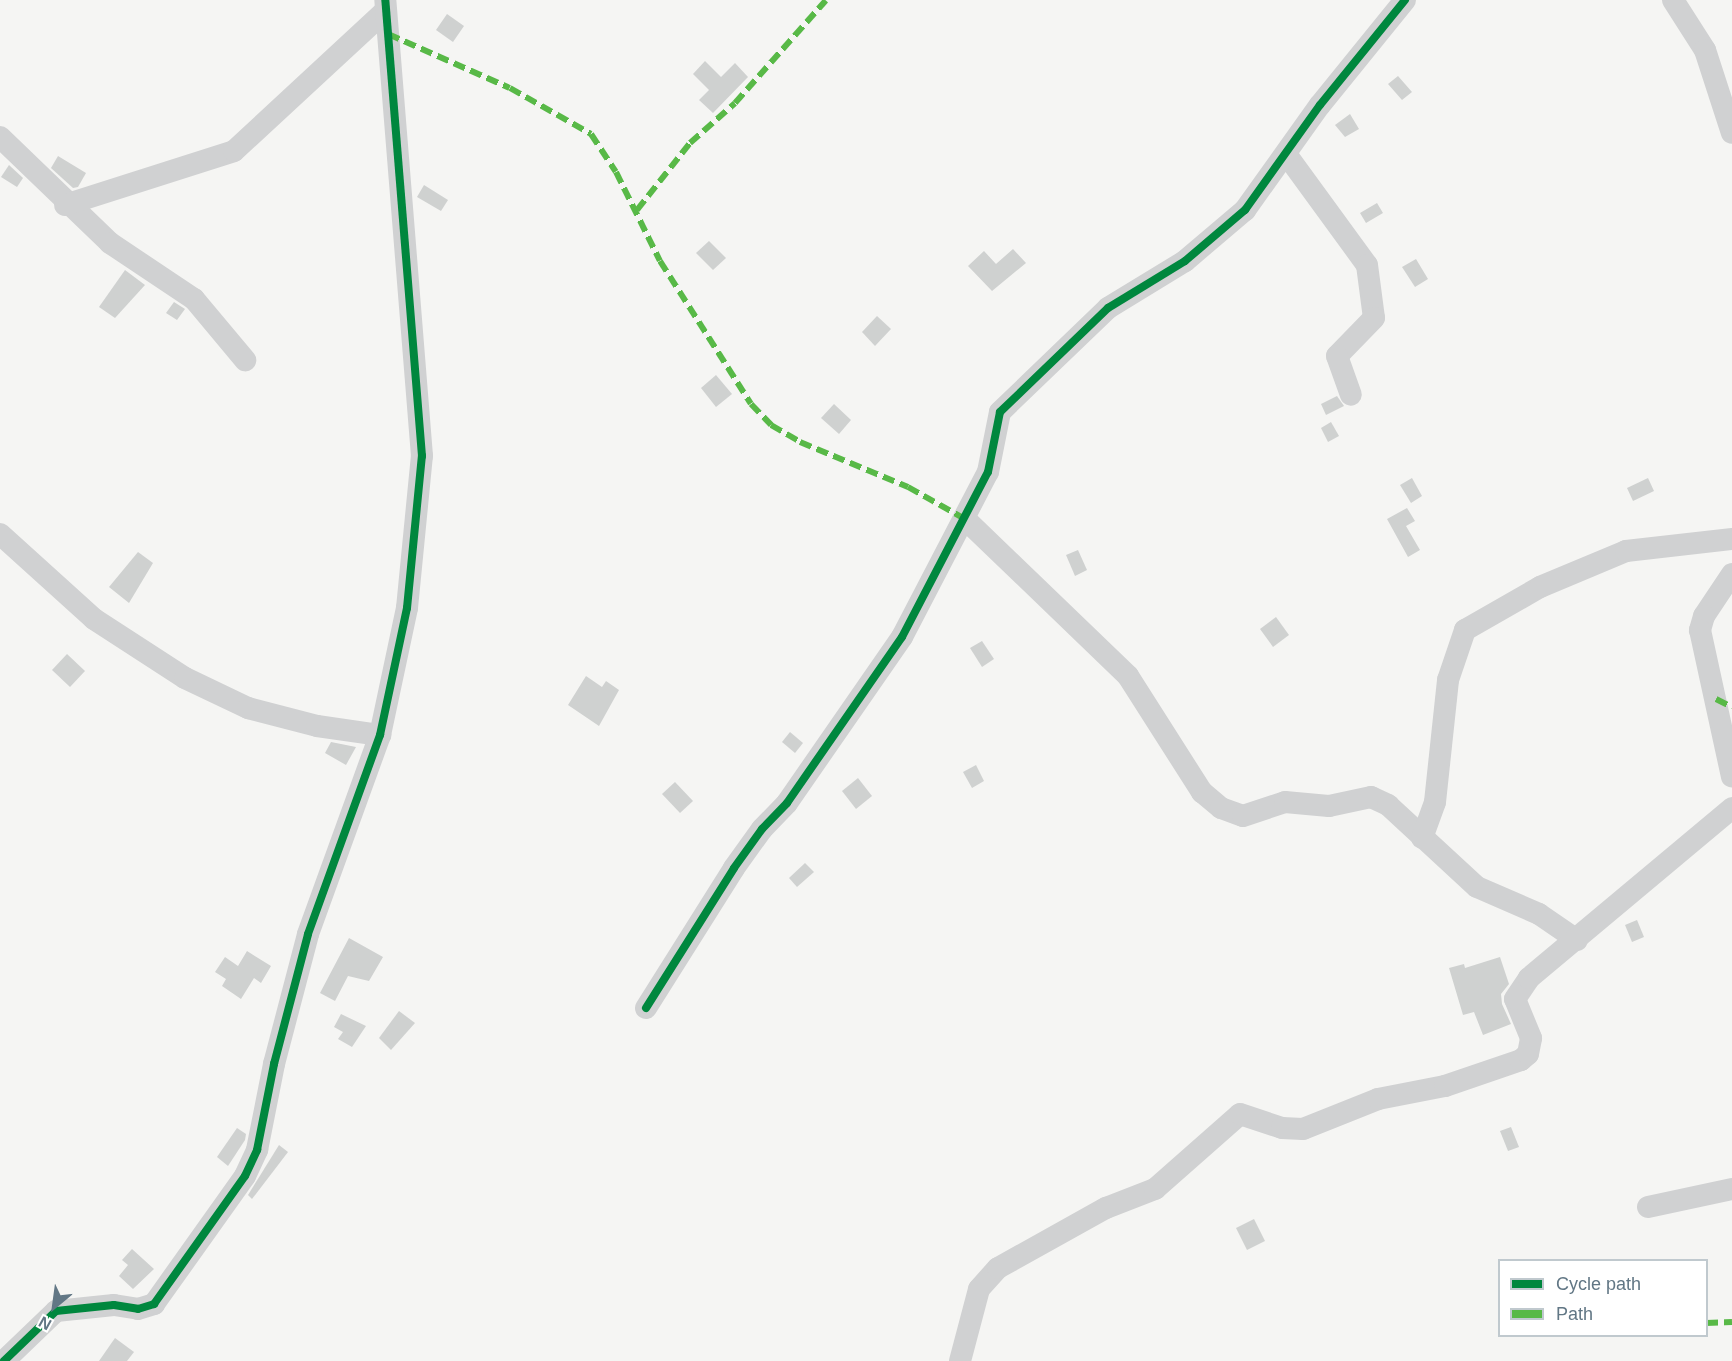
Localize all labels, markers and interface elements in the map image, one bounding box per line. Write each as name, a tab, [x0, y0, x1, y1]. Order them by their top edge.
legend	[1498, 1259, 1708, 1337]
text: Cycle path	[1556, 1274, 1641, 1294]
north arrow	[24, 1277, 84, 1337]
text: Path	[1556, 1304, 1593, 1324]
text: N	[36, 1313, 54, 1333]

